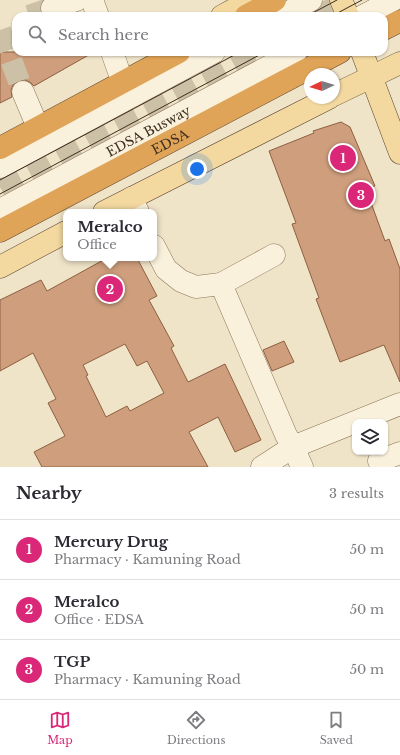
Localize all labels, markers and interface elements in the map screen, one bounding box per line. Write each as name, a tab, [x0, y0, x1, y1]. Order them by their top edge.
search box	[12, 12, 388, 56]
icon: search	[26, 23, 48, 45]
text: Search here	[58, 25, 149, 44]
north arrow	[304, 68, 340, 104]
street label: EDSA Busway	[103, 102, 193, 160]
street label: EDSA	[149, 126, 191, 158]
pin: 1	[330, 143, 356, 173]
your location	[187, 159, 207, 179]
pin: 3	[348, 180, 374, 210]
popup	[63, 209, 157, 261]
text: Meralco	[77, 217, 143, 236]
text: Office	[77, 236, 117, 253]
pin: 2	[97, 274, 123, 304]
map controls	[352, 419, 388, 455]
button: layers	[352, 419, 388, 455]
text: Nearby	[16, 483, 82, 504]
text: 3 results	[329, 485, 384, 502]
text: Mercury Drug	[54, 532, 168, 551]
text: 1	[26, 541, 32, 558]
text: 50 m	[350, 541, 384, 558]
text: Pharmacy · Kamuning Road	[54, 551, 241, 568]
text: Meralco	[54, 592, 119, 611]
text: 2	[25, 601, 33, 618]
text: 50 m	[350, 601, 384, 618]
text: Office · EDSA	[54, 611, 144, 628]
text: TGP	[54, 652, 90, 671]
text: 3	[25, 661, 33, 678]
text: 50 m	[350, 661, 384, 678]
text: Pharmacy · Kamuning Road	[54, 671, 241, 688]
tab: Map	[47, 709, 73, 747]
tab: Directions	[167, 709, 225, 747]
tab: Saved	[320, 709, 353, 747]

